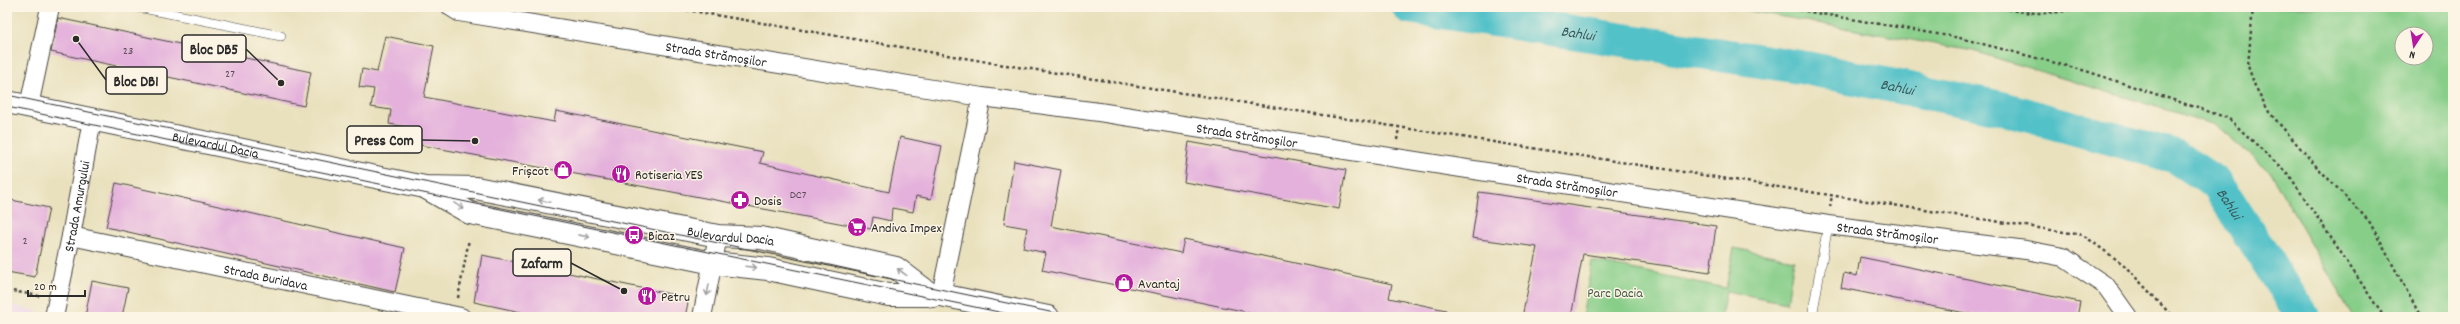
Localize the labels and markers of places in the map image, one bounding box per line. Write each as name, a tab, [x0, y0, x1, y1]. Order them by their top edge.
callout: Bloc DB5	[182, 35, 246, 62]
callout: Bloc DB1	[106, 67, 167, 94]
callout: Press Com	[347, 126, 422, 153]
shop icon: Frișcot	[552, 159, 574, 181]
place label: Frișcot	[512, 162, 549, 182]
restaurant icon: Rotiseria YES	[610, 163, 632, 185]
place label: Rotiseria YES	[635, 166, 703, 186]
pharmacy icon: Dosis	[729, 189, 751, 211]
place label: Dosis	[754, 192, 782, 212]
supermarket icon: Andiva Impex	[846, 216, 868, 238]
place label: Andiva Impex	[871, 219, 942, 239]
bus stop icon: Bicaz	[623, 224, 645, 246]
place label: Bicaz	[648, 227, 675, 247]
callout: Zafarm	[513, 249, 571, 276]
shop icon: Avantaj	[1113, 272, 1135, 294]
place label: Avantaj	[1138, 275, 1180, 295]
restaurant icon: Petru	[636, 285, 658, 307]
place label: Petru	[661, 288, 690, 308]

